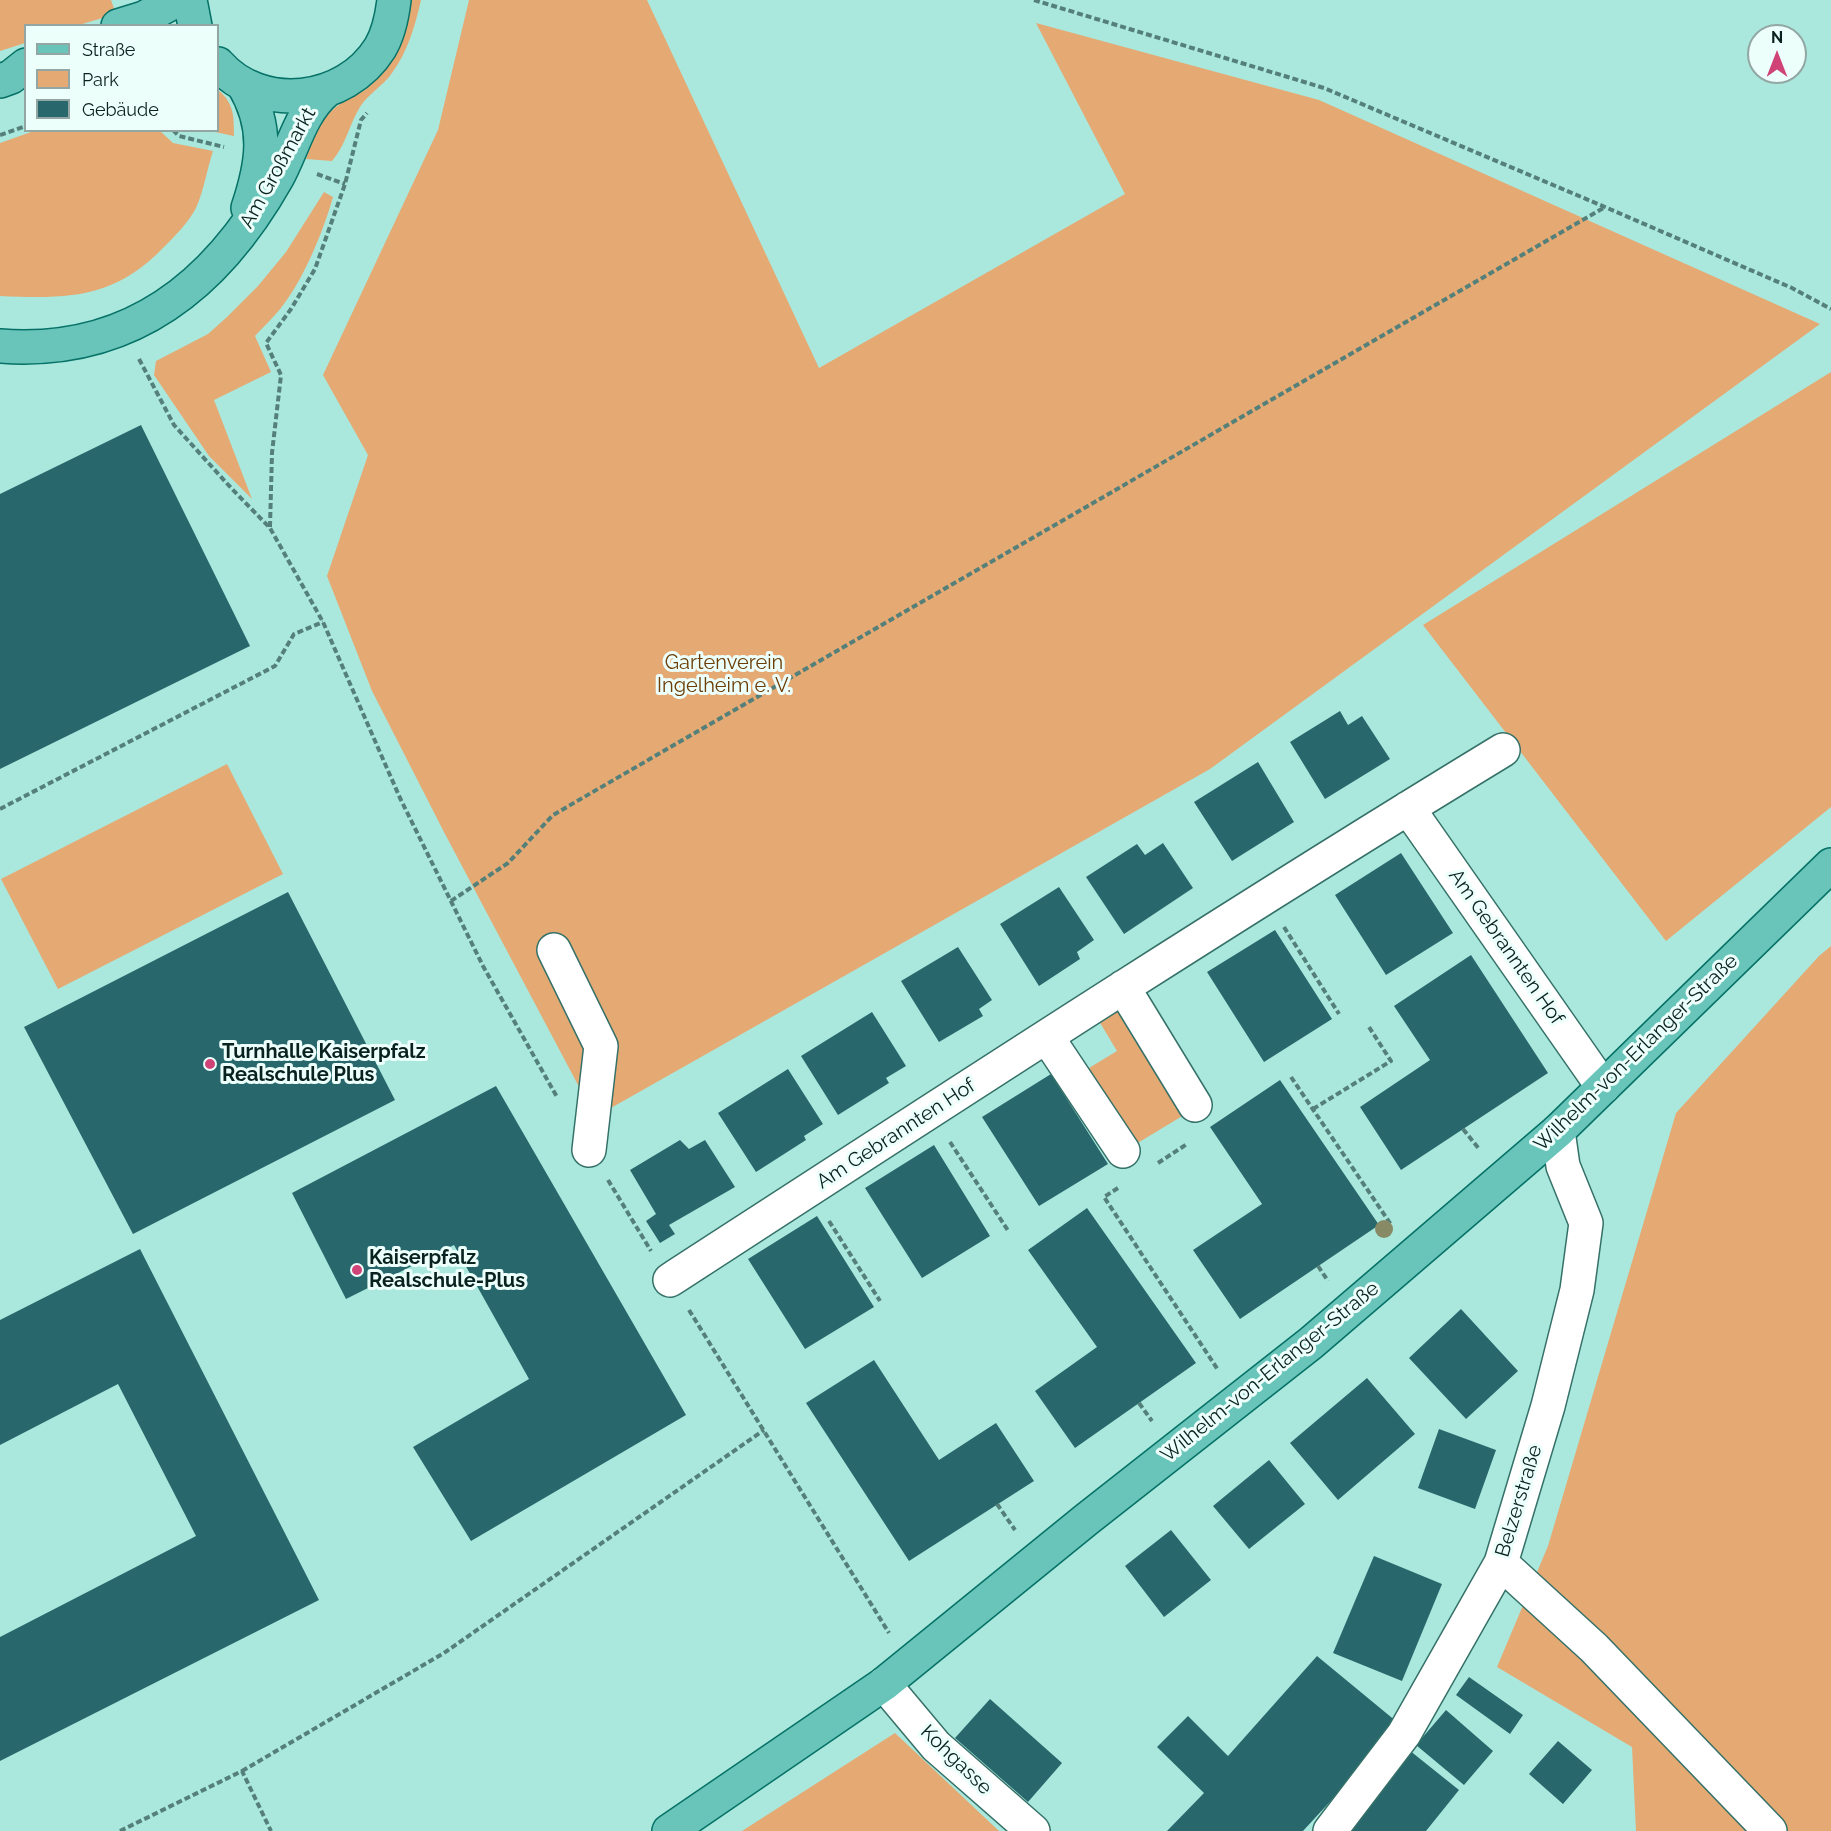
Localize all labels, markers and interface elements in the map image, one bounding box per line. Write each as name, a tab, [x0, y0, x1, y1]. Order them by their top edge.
legend	[24, 24, 219, 132]
north arrow	[1747, 24, 1807, 84]
text: N	[1771, 28, 1783, 47]
text: Straße	[82, 39, 135, 60]
text: Park	[82, 69, 119, 90]
text: Gebäude	[82, 99, 159, 120]
street label: Am Großmarkt	[235, 103, 321, 233]
park label: Gartenverein Ingelheim e. V.	[657, 651, 791, 698]
street label: Am Gebrannten Hof	[1443, 865, 1569, 1029]
street label: Wilhelm-von-Erlanger-Straße	[1529, 949, 1743, 1157]
place label: Turnhalle Kaiserpfalz Realschule Plus	[222, 1040, 426, 1087]
marker: Turnhalle Kaiserpfalz Realschule Plus	[203, 1057, 217, 1071]
street label: Am Gebrannten Hof	[812, 1074, 980, 1194]
place label: Kaiserpfalz Realschule-Plus	[369, 1246, 525, 1293]
marker: Kaiserpfalz Realschule-Plus	[350, 1263, 364, 1277]
street label: Wilhelm-von-Erlanger-Straße	[1156, 1277, 1384, 1467]
street label: Belzerstraße	[1491, 1442, 1547, 1560]
street label: Kohgasse	[915, 1720, 997, 1800]

